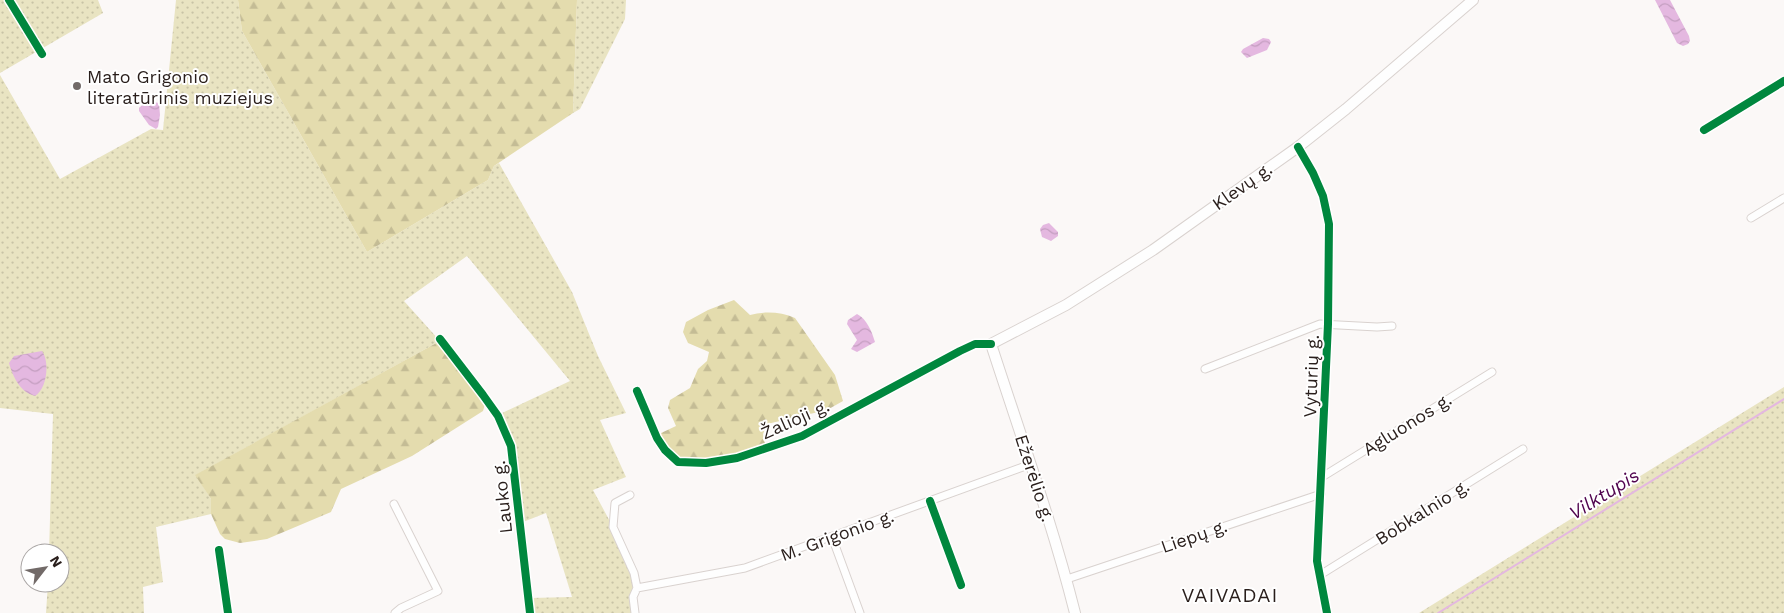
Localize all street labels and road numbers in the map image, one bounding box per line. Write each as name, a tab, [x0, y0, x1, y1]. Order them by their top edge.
street label: Klevų g.	[1208, 158, 1276, 214]
street label: Vyturių g.	[1299, 334, 1323, 418]
street label: Agluonos g.	[1359, 388, 1455, 460]
street label: Žalioji g.	[758, 395, 832, 443]
street label: Ežerėlio g.	[1011, 432, 1059, 524]
street label: Lauko g.	[488, 459, 516, 535]
street label: Bobkalnio g.	[1371, 475, 1473, 549]
street label: M. Grigonio g.	[777, 505, 897, 565]
street label: Liepų g.	[1158, 515, 1230, 557]

